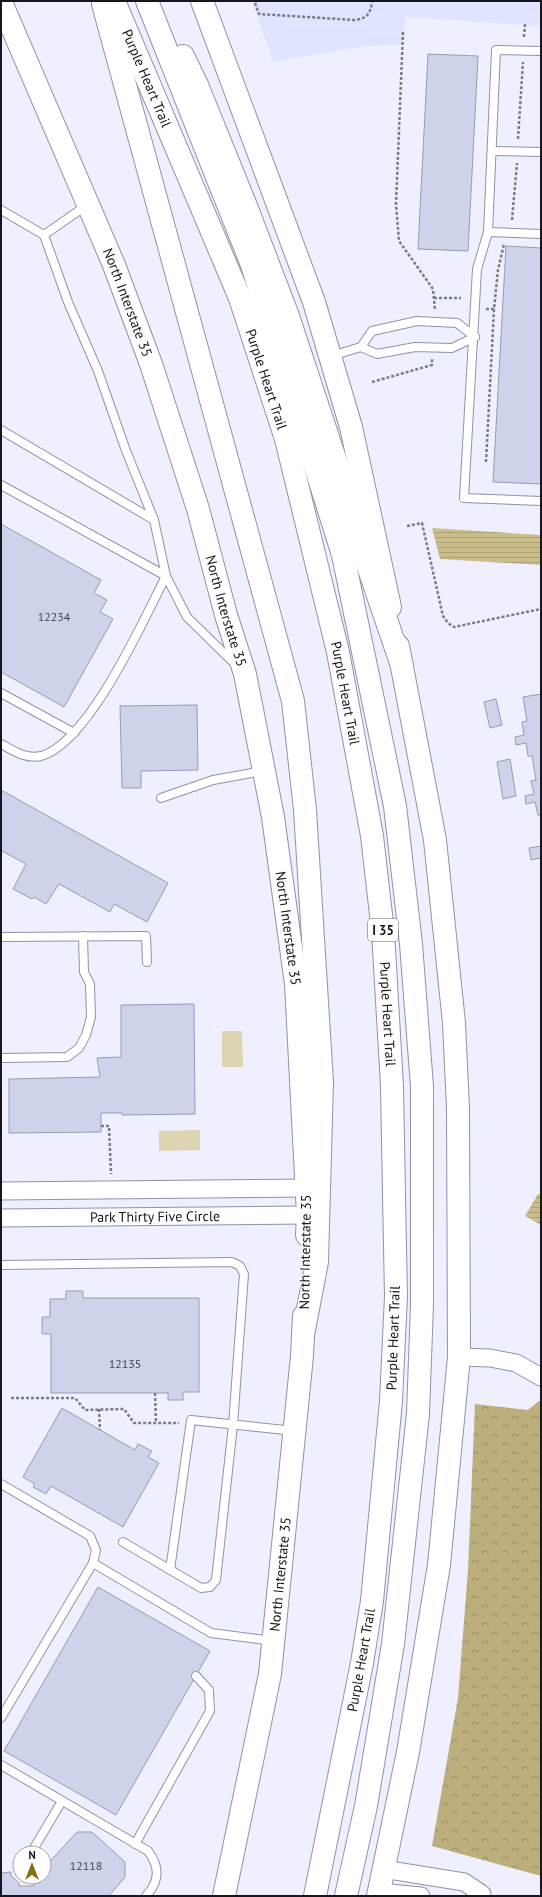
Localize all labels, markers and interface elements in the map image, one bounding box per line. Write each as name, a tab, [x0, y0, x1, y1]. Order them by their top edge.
street label: Purple Heart Trail	[118, 27, 176, 130]
street label: North Interstate 35	[99, 245, 156, 359]
street label: Purple Heart Trail	[242, 327, 291, 432]
street label: North Interstate 35	[202, 553, 251, 669]
house number: 12234	[38, 609, 71, 624]
street label: Purple Heart Trail	[327, 640, 364, 746]
street label: North Interstate 35	[272, 870, 305, 986]
road number: I 35	[368, 919, 398, 941]
street label: Purple Heart Trail	[376, 961, 400, 1067]
street label: North Interstate 35	[295, 1194, 315, 1310]
street label: Park Thirty Five Circle	[90, 1207, 220, 1226]
street label: Purple Heart Trail	[382, 1285, 404, 1391]
house number: 12135	[109, 1356, 141, 1371]
street label: North Interstate 35	[265, 1516, 295, 1632]
street label: Purple Heart Trail	[343, 1607, 379, 1713]
north arrow	[12, 1845, 52, 1885]
text: N	[28, 1848, 36, 1862]
house number: 12118	[70, 1858, 102, 1873]

